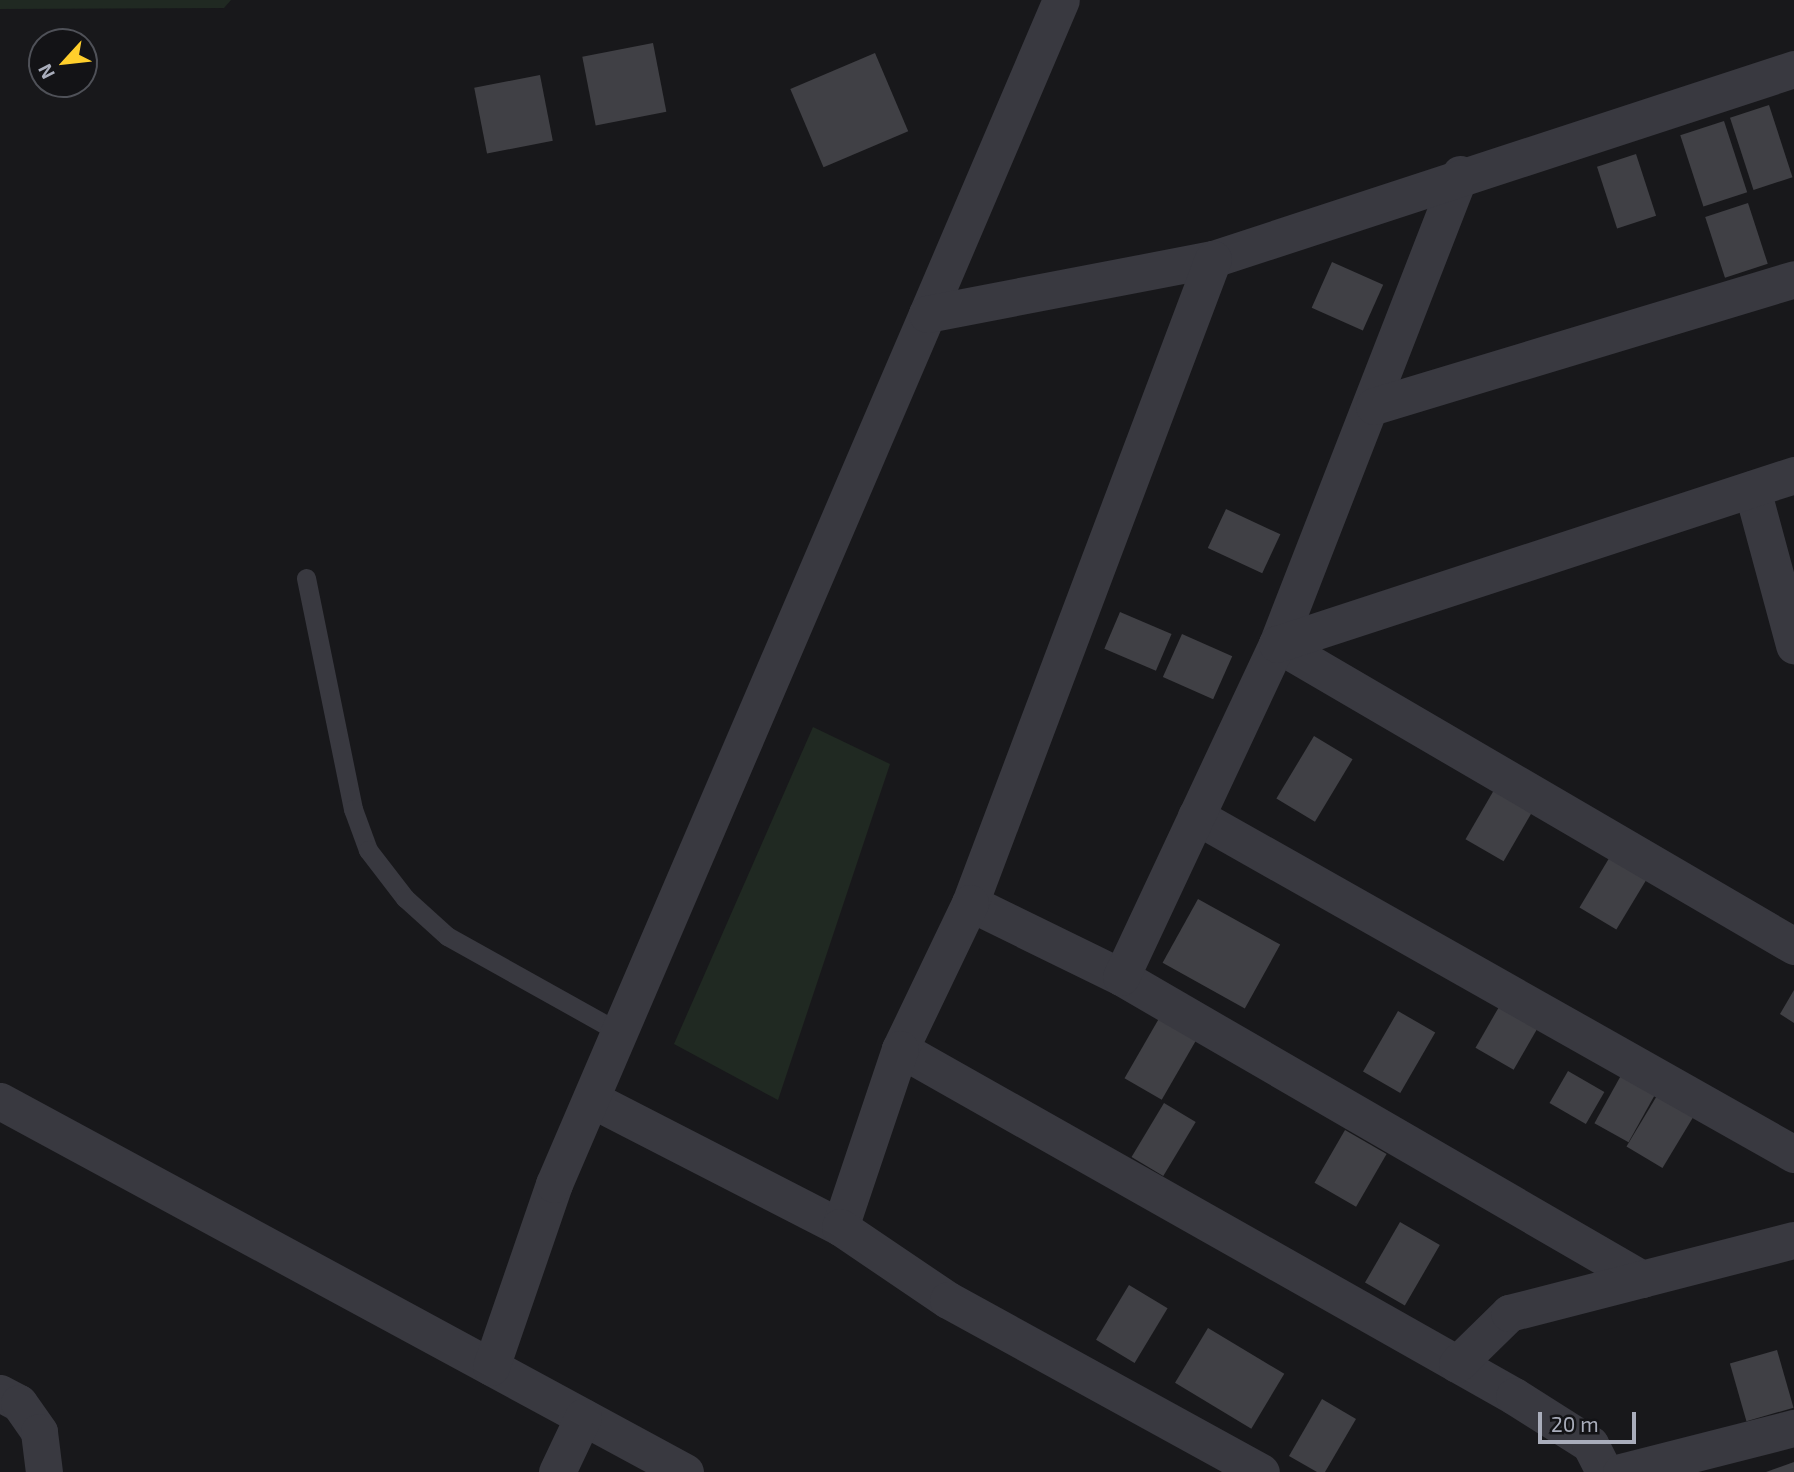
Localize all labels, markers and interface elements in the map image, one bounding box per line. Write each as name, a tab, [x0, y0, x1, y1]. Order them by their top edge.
north arrow	[28, 28, 98, 98]
text: N	[32, 61, 59, 83]
scale bar	[1542, 1398, 1640, 1442]
text: 20 m	[1551, 1411, 1599, 1436]

